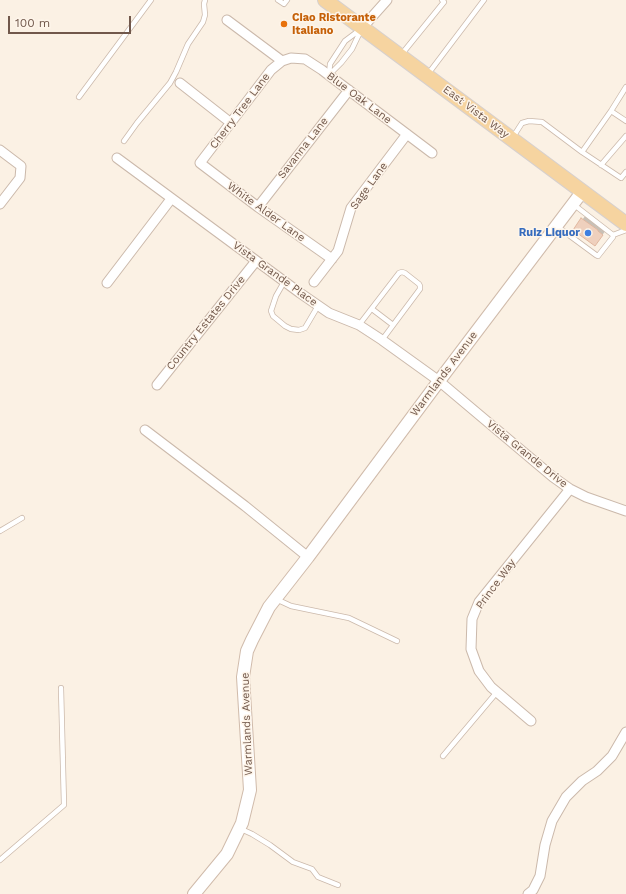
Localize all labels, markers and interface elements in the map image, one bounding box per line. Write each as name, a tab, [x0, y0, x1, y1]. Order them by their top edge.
scale bar	[10, 8, 133, 34]
place label: Ciao Ristorante Italiano	[292, 11, 376, 37]
text: 100 m	[15, 16, 50, 30]
marker: Ciao Ristorante Italiano	[279, 19, 289, 29]
street label: Blue Oak Lane	[324, 69, 394, 127]
street label: Cherry Tree Lane	[207, 70, 273, 152]
street label: East Vista Way	[440, 83, 512, 141]
street label: Savanna Lane	[275, 115, 331, 181]
street label: Sage Lane	[347, 160, 391, 212]
street label: White Alder Lane	[224, 179, 308, 245]
place label: Ruiz Liquor	[519, 226, 580, 240]
marker: Ruiz Liquor	[583, 228, 593, 238]
street label: Vista Grande Place	[230, 239, 320, 309]
street label: Country Estates Drive	[164, 273, 248, 373]
street label: Warmlands Avenue	[408, 329, 480, 419]
street label: Vista Grande Drive	[484, 417, 570, 491]
street label: Prince Way	[473, 556, 519, 612]
street label: Warmlands Avenue	[239, 672, 255, 776]

